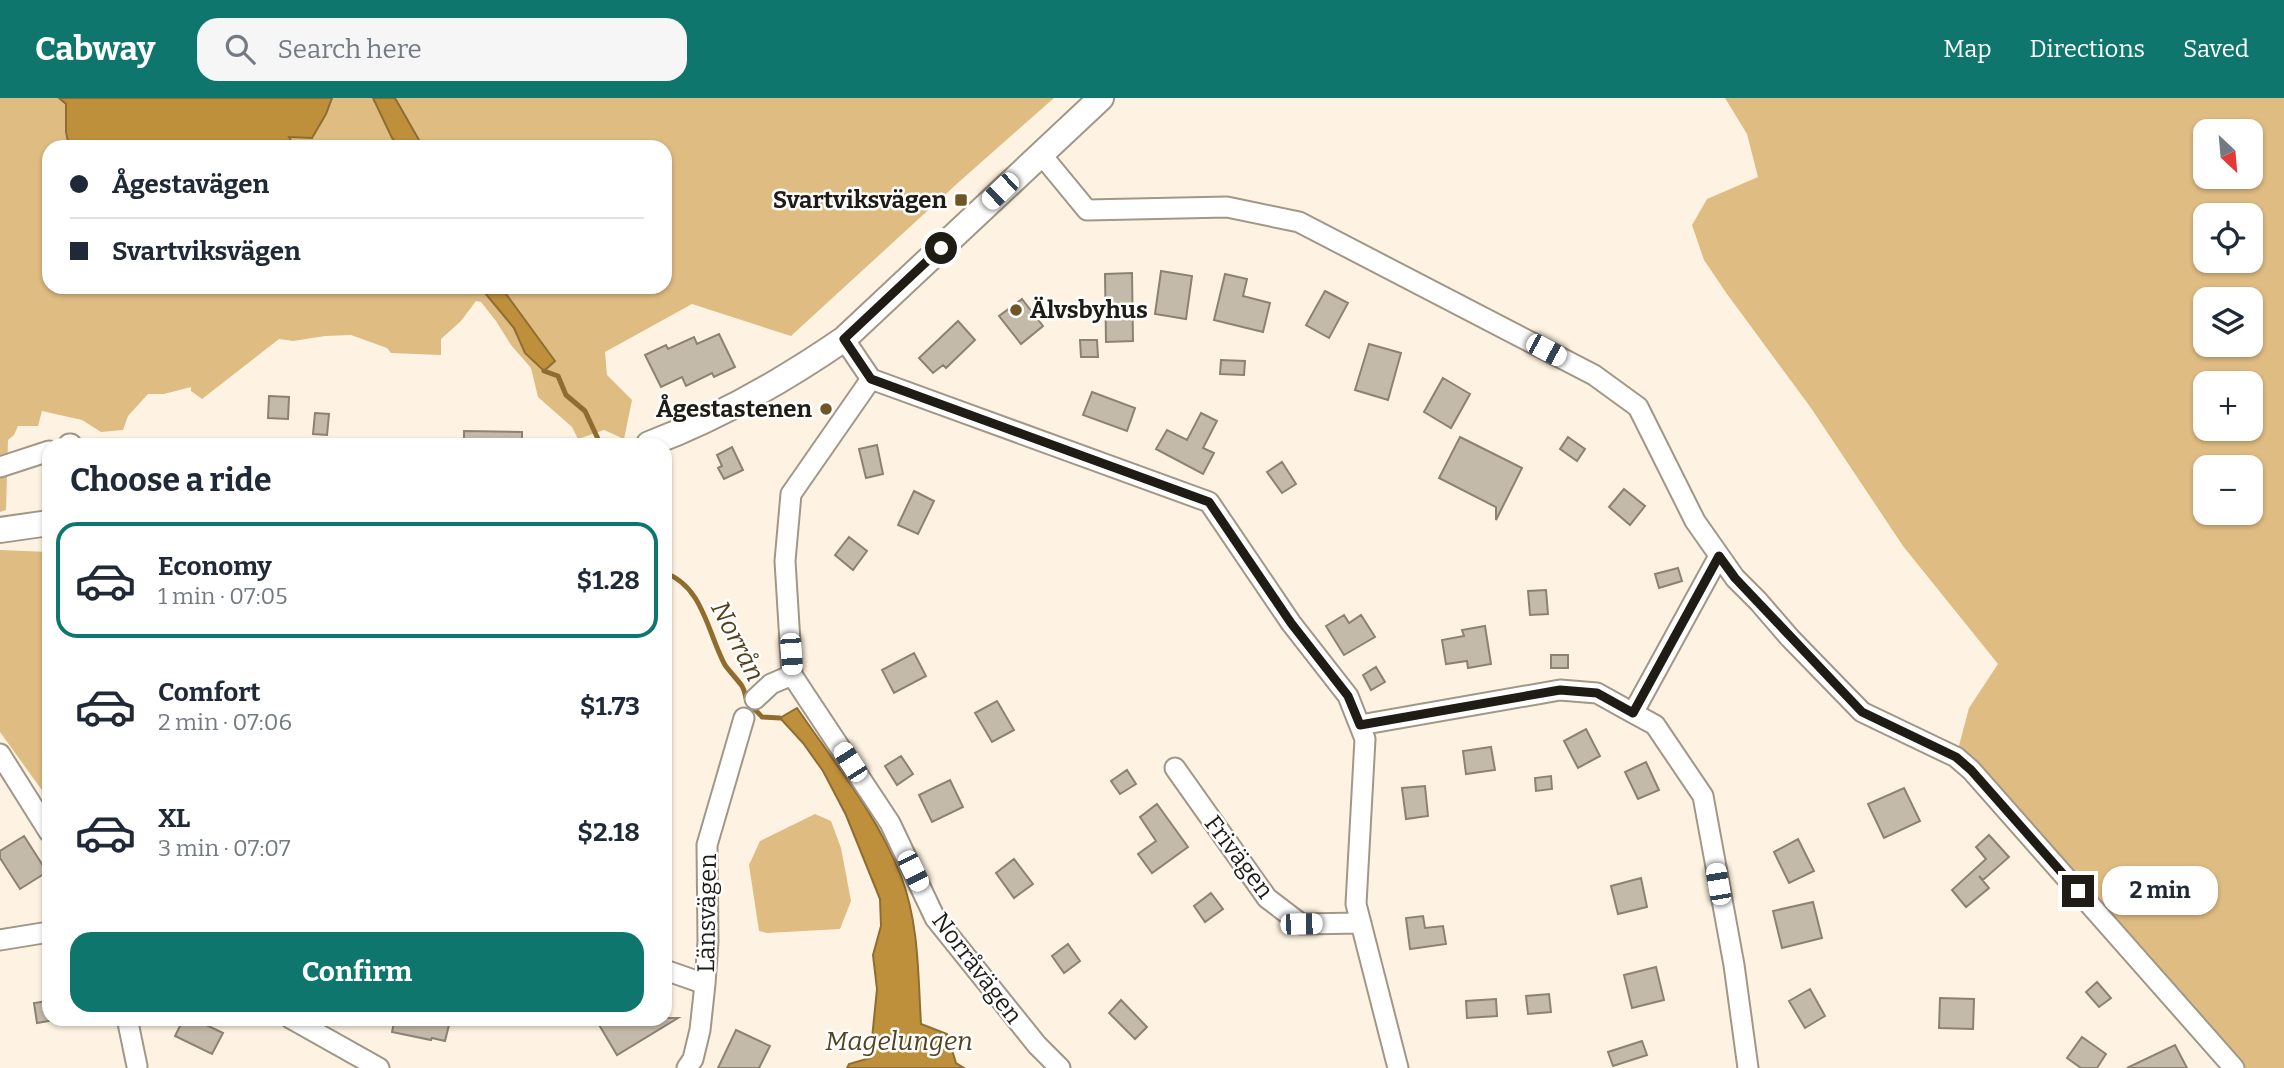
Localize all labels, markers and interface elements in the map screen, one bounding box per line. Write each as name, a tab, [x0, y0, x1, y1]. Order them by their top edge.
search box	[197, 18, 687, 81]
text: Cabway	[35, 29, 155, 69]
icon: search	[221, 30, 259, 68]
text: Search here	[277, 34, 422, 65]
text: Map	[1943, 35, 1992, 63]
text: Directions	[2030, 35, 2145, 63]
text: Saved	[2183, 35, 2249, 63]
north arrow	[2193, 119, 2263, 189]
map controls	[2193, 119, 2263, 525]
text: Ågestavägen	[112, 169, 269, 200]
car	[978, 169, 1023, 213]
place label: Svartviksvägen	[773, 186, 948, 214]
marker: Svartviksvägen	[953, 192, 969, 208]
button: locate	[2193, 203, 2263, 273]
route start	[925, 232, 957, 264]
text: Svartviksvägen	[112, 236, 301, 267]
button: layers	[2193, 287, 2263, 357]
place label: Älvsbyhus	[1030, 296, 1148, 324]
marker: Älvsbyhus	[1008, 302, 1024, 318]
car	[1523, 331, 1570, 369]
button: +	[2193, 371, 2263, 441]
place label: Ågestastenen	[656, 394, 813, 423]
marker: Ågestastenen	[818, 401, 834, 417]
button: −	[2193, 455, 2263, 525]
text: Choose a ride	[70, 461, 271, 499]
icon: car	[74, 549, 137, 612]
text: Economy	[158, 551, 272, 582]
text: $1.28	[577, 565, 640, 596]
text: 1 min · 07:05	[158, 582, 288, 610]
water label: Norrån	[704, 596, 771, 686]
car	[780, 632, 803, 676]
icon: car	[74, 675, 137, 738]
text: Comfort	[158, 677, 261, 708]
text: $1.73	[580, 691, 640, 722]
text: 2 min · 07:06	[158, 708, 292, 736]
car	[830, 739, 871, 785]
icon: car	[74, 801, 137, 864]
text: XL	[158, 803, 190, 834]
street label: Frivägen	[1199, 810, 1279, 904]
text: $2.18	[577, 817, 640, 848]
text: 3 min · 07:07	[158, 834, 291, 862]
car	[895, 848, 932, 894]
street label: Länsvägen	[692, 853, 722, 973]
car	[1705, 861, 1732, 907]
callout: 2 min	[2102, 866, 2218, 916]
route end	[2062, 875, 2094, 907]
text: 2 min	[2129, 876, 2191, 904]
street label: Norråvägen	[926, 907, 1028, 1029]
car	[1280, 913, 1323, 935]
button: Confirm	[70, 932, 644, 1012]
water label: Magelungen	[825, 1026, 973, 1057]

